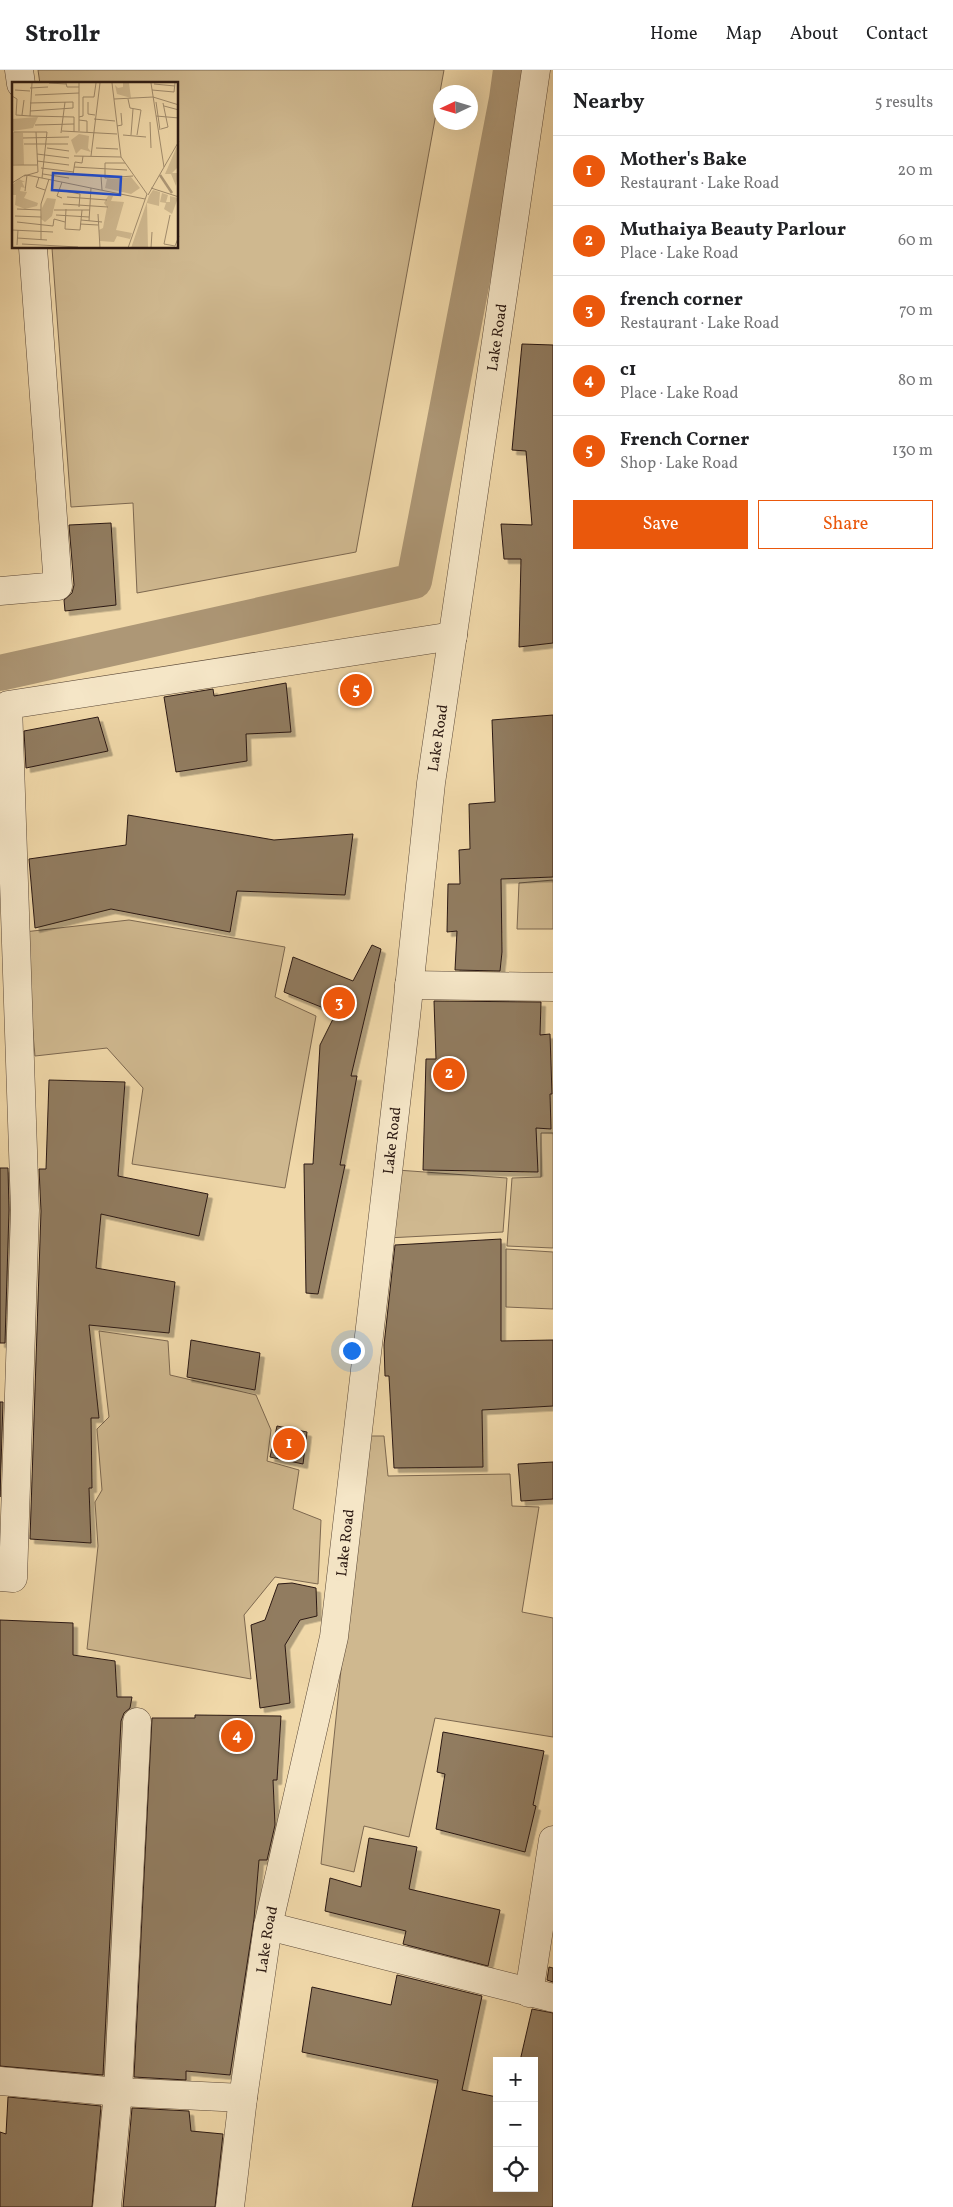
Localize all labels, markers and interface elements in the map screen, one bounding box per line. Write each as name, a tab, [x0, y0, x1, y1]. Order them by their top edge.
text: Strollr	[25, 18, 100, 52]
text: Home	[650, 22, 698, 47]
text: Map	[726, 22, 762, 47]
text: About	[790, 22, 838, 47]
text: Contact	[866, 22, 928, 47]
inset map	[12, 82, 179, 249]
north arrow	[433, 85, 478, 130]
text: Nearby	[573, 88, 644, 117]
text: 5 results	[875, 92, 933, 114]
text: Mother's Bake	[620, 147, 747, 173]
text: 1	[586, 160, 592, 182]
text: 20 m	[898, 160, 933, 182]
text: Restaurant · Lake Road	[620, 173, 779, 195]
text: Muthaiya Beauty Parlour	[620, 217, 846, 243]
text: 2	[585, 230, 593, 252]
text: 60 m	[898, 230, 933, 252]
text: Place · Lake Road	[620, 243, 739, 265]
text: french corner	[620, 287, 743, 313]
text: 3	[585, 300, 593, 322]
text: 70 m	[899, 300, 933, 322]
street label: Lake Road	[483, 302, 513, 373]
text: Restaurant · Lake Road	[620, 313, 779, 335]
text: c1	[620, 357, 637, 383]
text: 4	[584, 370, 594, 392]
text: 80 m	[898, 370, 933, 392]
text: Place · Lake Road	[620, 383, 739, 405]
text: French Corner	[620, 427, 749, 453]
text: 5	[585, 440, 593, 462]
text: 130 m	[892, 440, 933, 462]
text: Shop · Lake Road	[620, 453, 738, 475]
button: Save	[573, 500, 748, 549]
button: Share	[758, 500, 933, 549]
pin: 5	[340, 671, 372, 709]
street label: Lake Road	[424, 703, 454, 773]
pin: 3	[323, 984, 355, 1022]
pin: 2	[433, 1055, 465, 1093]
street label: Lake Road	[379, 1106, 408, 1175]
your location	[339, 1338, 365, 1364]
pin: 1	[273, 1425, 305, 1463]
street label: Lake Road	[332, 1508, 361, 1578]
pin: 4	[221, 1717, 253, 1755]
street label: Lake Road	[252, 1904, 284, 1975]
map controls	[493, 2057, 538, 2192]
button: +	[493, 2057, 538, 2102]
button: −	[493, 2102, 538, 2147]
button: locate	[493, 2147, 538, 2192]

